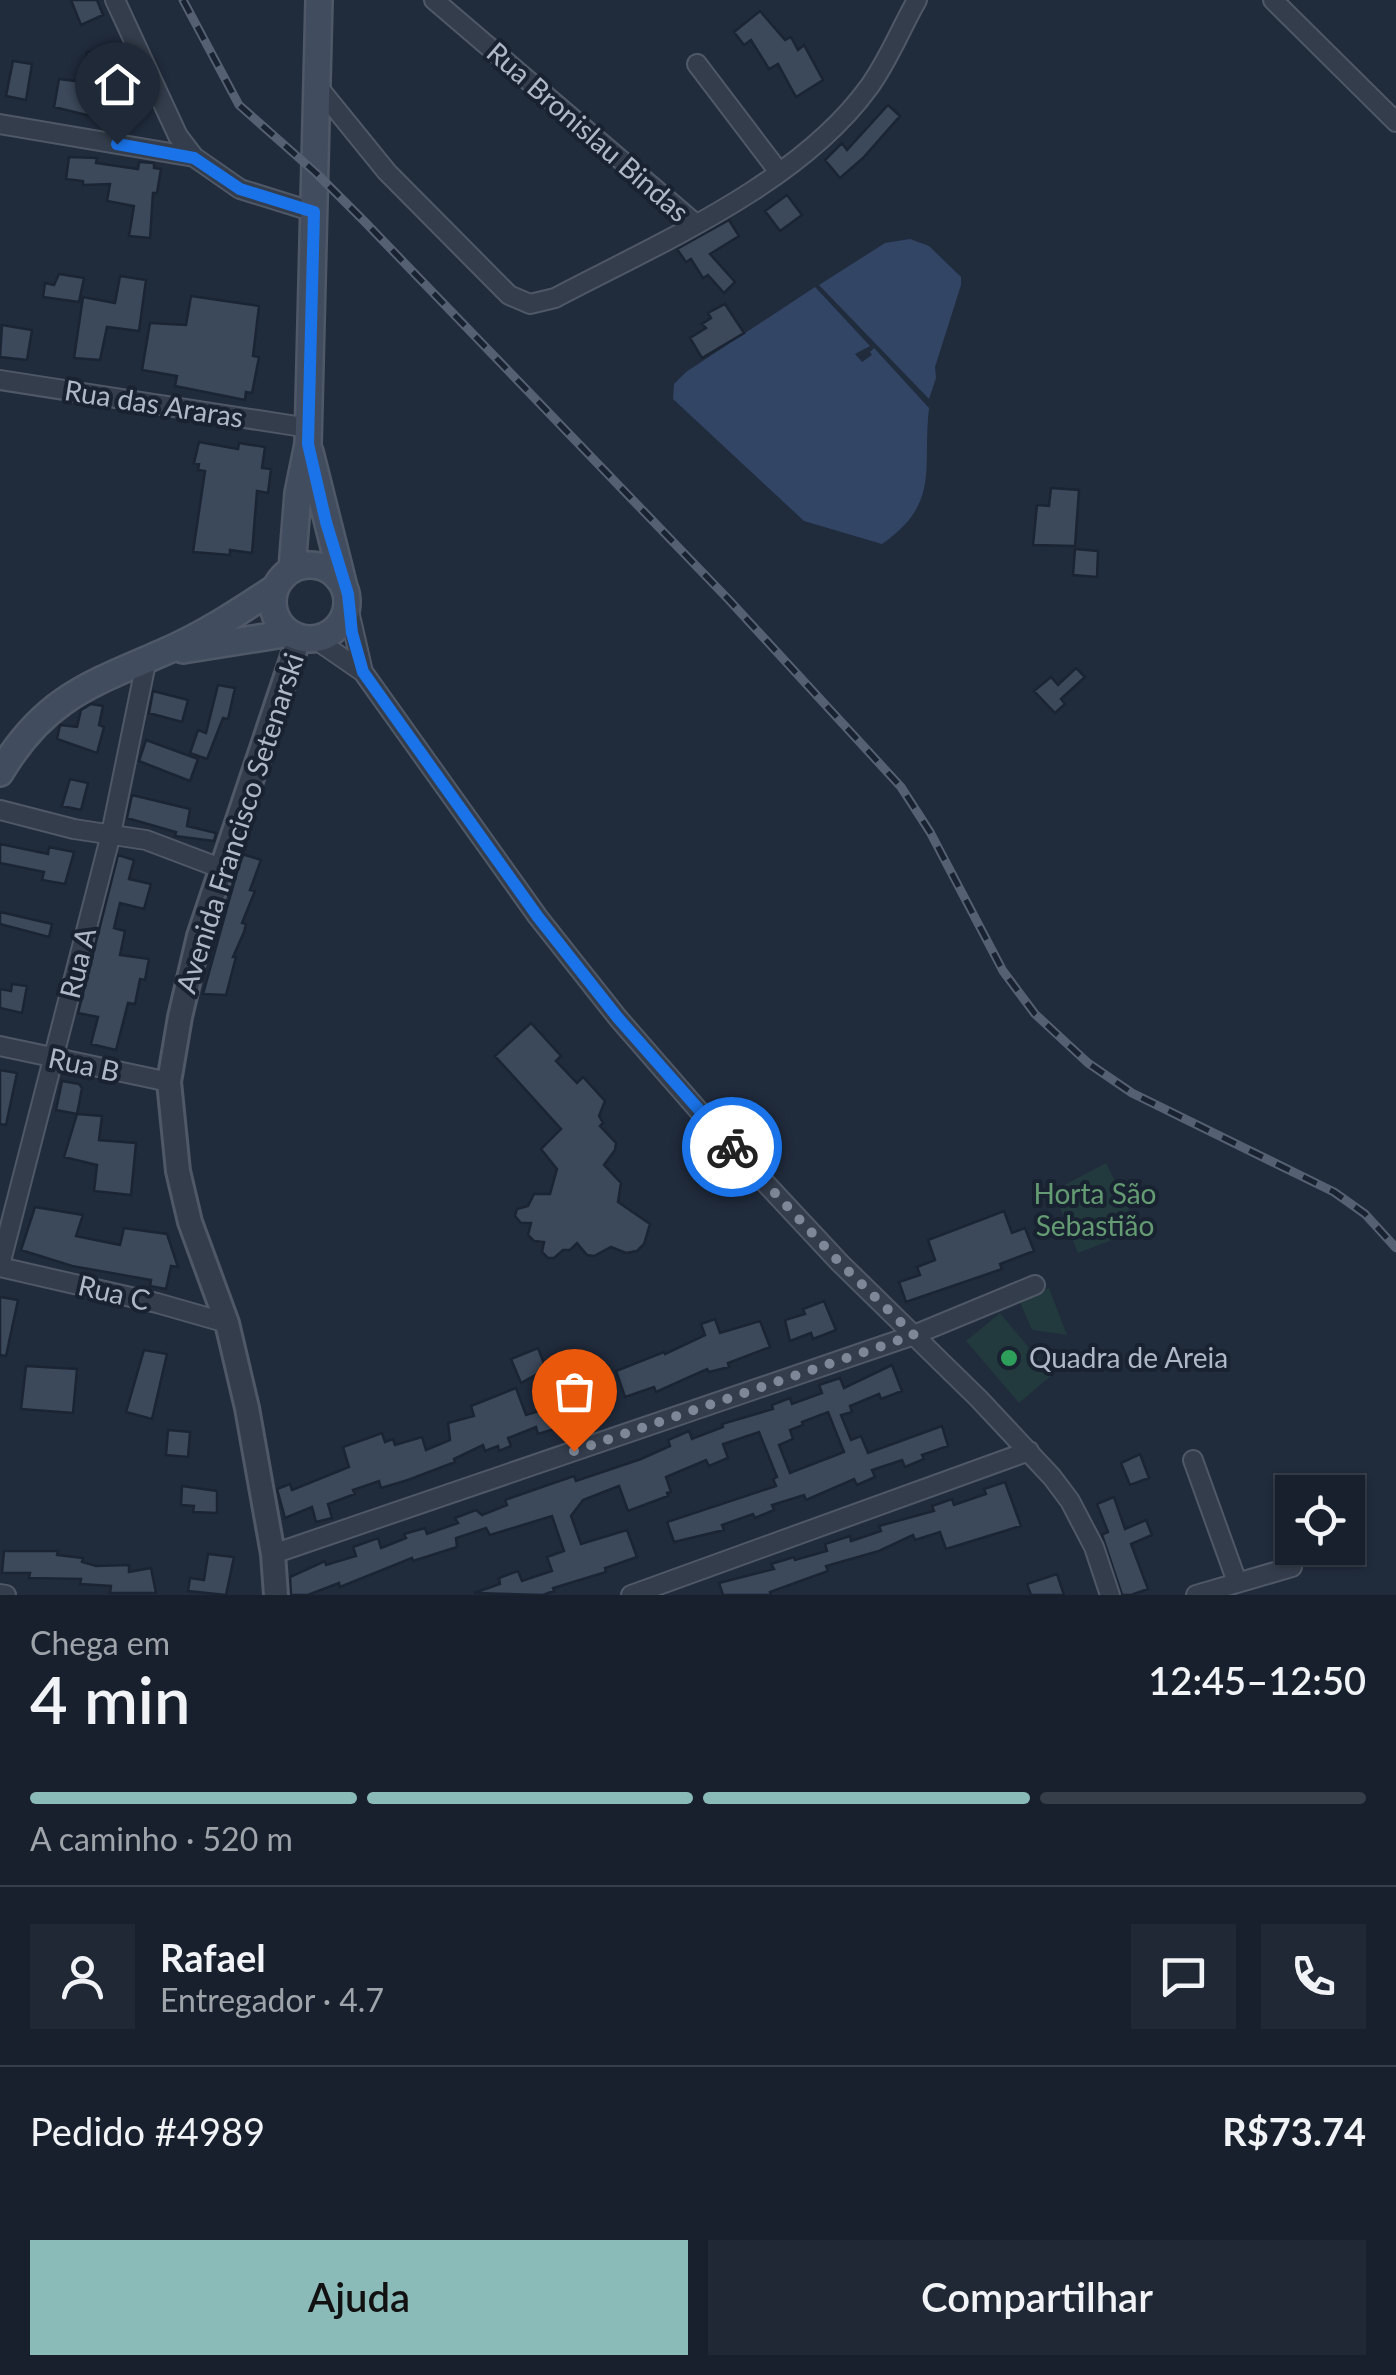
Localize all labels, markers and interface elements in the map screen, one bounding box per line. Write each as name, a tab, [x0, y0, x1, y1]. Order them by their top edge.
street label: Rua Bronislau Bindas	[481, 34, 697, 228]
pin	[75, 42, 160, 145]
icon: home	[90, 57, 145, 112]
street label: Rua das Araras	[62, 372, 246, 434]
street label: Avenida Francisco Setenarski	[168, 648, 310, 997]
street label: Rua A	[52, 924, 102, 1002]
street label: Rua B	[46, 1040, 123, 1088]
courier	[682, 1097, 782, 1197]
icon: bike	[705, 1120, 760, 1175]
park label: Horta São Sebastião	[1034, 1176, 1156, 1242]
street label: Rua C	[75, 1267, 154, 1317]
place label: Quadra de Areia	[1029, 1340, 1228, 1374]
marker: Quadra de Areia	[998, 1347, 1020, 1369]
pin	[532, 1349, 617, 1452]
icon: bag	[547, 1364, 602, 1419]
map controls	[1275, 1475, 1365, 1565]
button: locate	[1275, 1475, 1365, 1565]
text: Chega em	[30, 1623, 170, 1662]
text: 12:45–12:50	[1148, 1657, 1366, 1703]
text: 4 min	[30, 1660, 190, 1738]
text: A caminho · 520 m	[30, 1819, 293, 1858]
button: person	[30, 1924, 135, 2029]
button: chat	[1131, 1924, 1236, 2029]
button: phone	[1261, 1924, 1366, 2029]
text: Rafael	[160, 1934, 266, 1980]
text: Entregador · 4.7	[160, 1980, 384, 2019]
text: Pedido #4989	[30, 2108, 265, 2154]
text: R$73.74	[1222, 2108, 1366, 2154]
button: Ajuda	[30, 2240, 688, 2355]
button: Compartilhar	[708, 2240, 1366, 2355]

